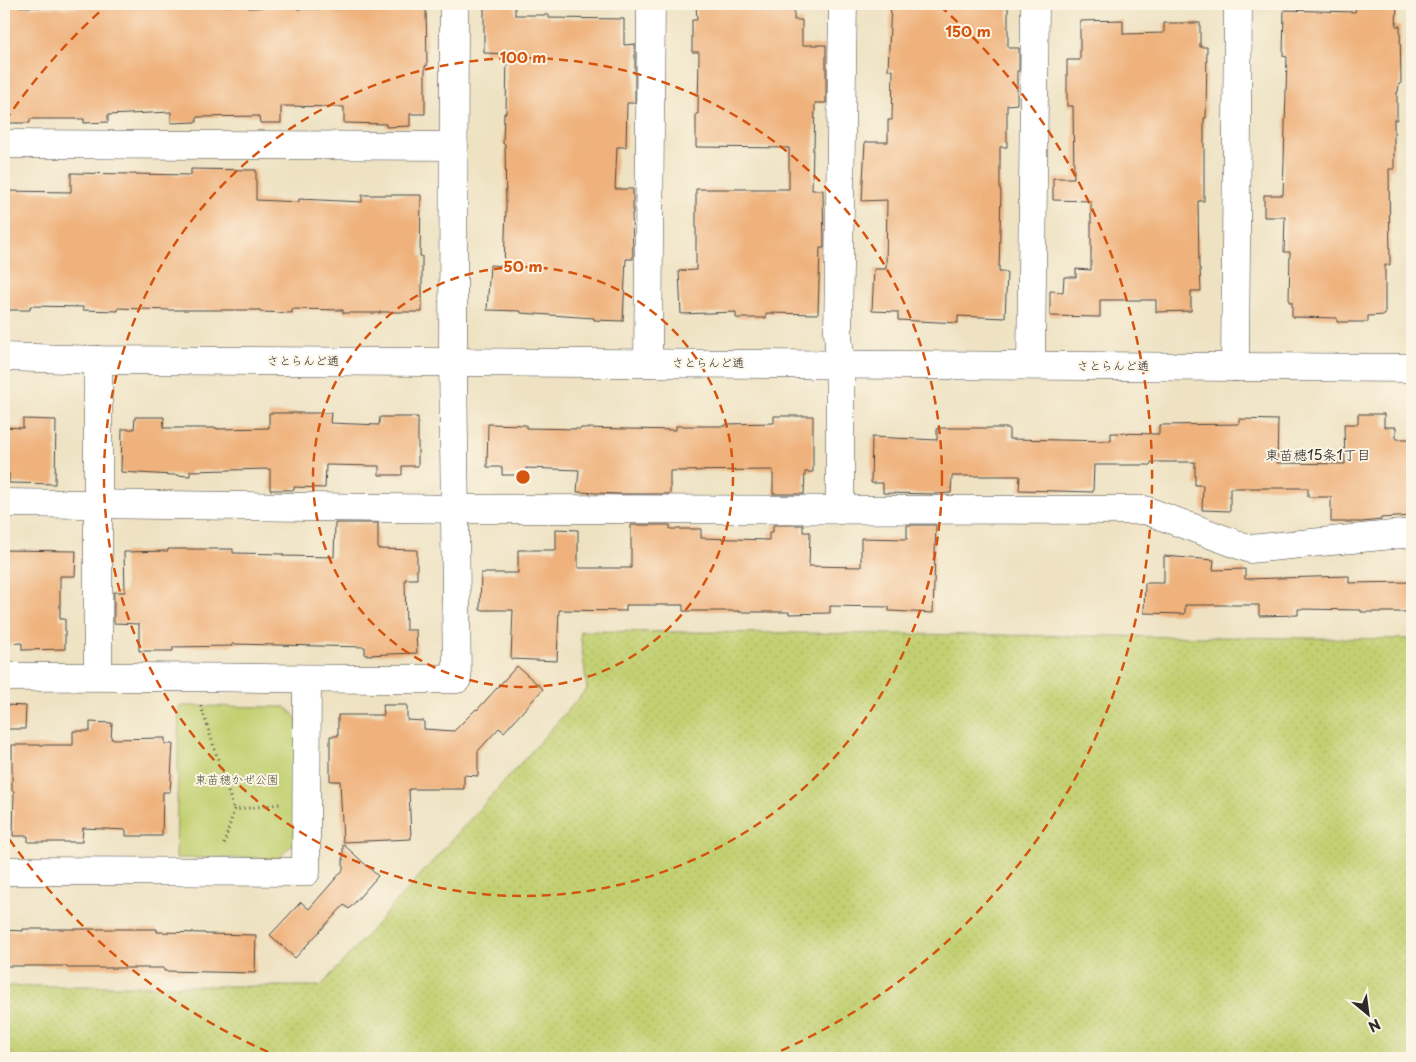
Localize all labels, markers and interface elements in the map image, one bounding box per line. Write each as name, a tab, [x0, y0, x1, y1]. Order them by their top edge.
text: 150 m	[945, 19, 991, 42]
text: 100 m	[500, 45, 546, 68]
text: 50 m	[504, 254, 542, 277]
street label: さとらんど通	[267, 351, 339, 369]
street label: さとらんど通	[672, 353, 744, 371]
street label: さとらんど通	[1077, 356, 1149, 374]
district label: 東苗穂15条1丁目	[1265, 444, 1371, 465]
centre of rings	[514, 468, 532, 486]
park label: 東苗穂かぜ公園	[195, 770, 279, 788]
north arrow	[1344, 990, 1394, 1040]
text: N	[1365, 1014, 1384, 1038]

